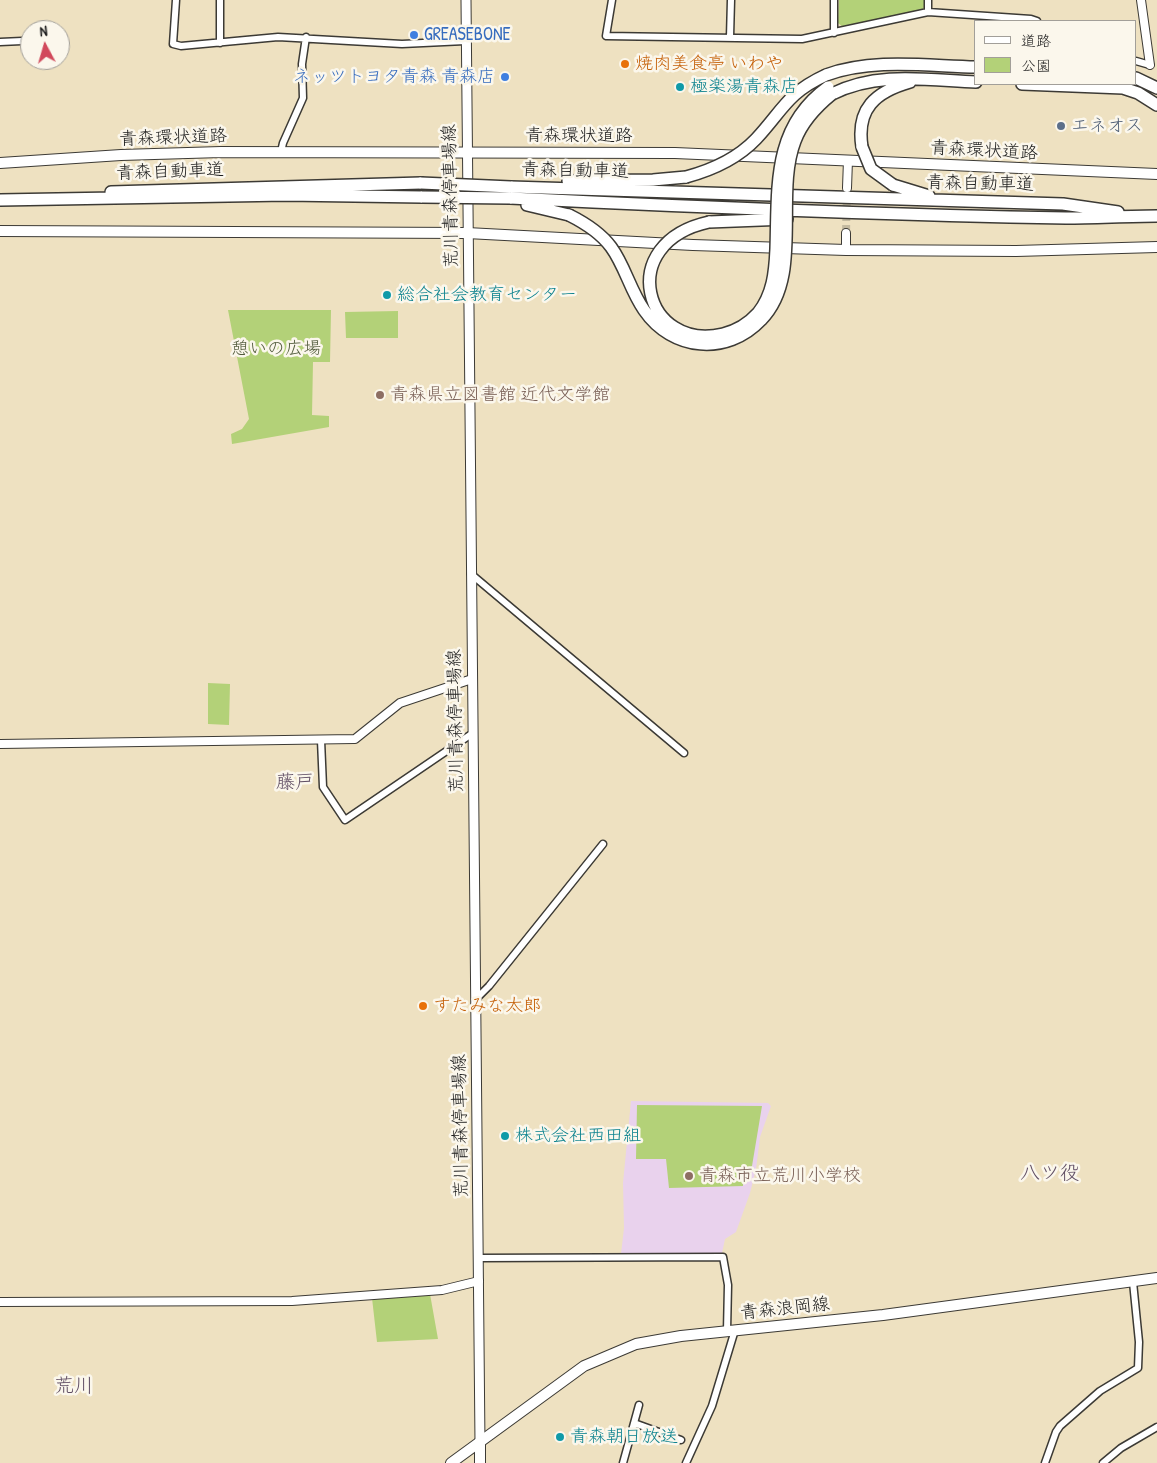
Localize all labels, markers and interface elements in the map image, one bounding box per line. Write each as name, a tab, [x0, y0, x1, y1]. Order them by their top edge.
north arrow	[20, 20, 70, 70]
legend	[974, 20, 1137, 85]
text: N	[39, 21, 48, 40]
place label: GREASEBONE	[424, 24, 510, 46]
marker: GREASEBONE	[408, 29, 420, 41]
text: 道路	[1021, 30, 1051, 51]
place label: 焼肉美食亭 いわや	[635, 53, 783, 75]
text: 公園	[1021, 55, 1051, 76]
marker: 焼肉美食亭 いわや	[619, 58, 631, 70]
place label: ネッツトヨタ青森 青森店	[293, 66, 495, 88]
marker: ネッツトヨタ青森 青森店	[499, 71, 511, 83]
place label: 極楽湯青森店	[690, 76, 798, 98]
marker: 極楽湯青森店	[674, 81, 686, 93]
place label: エネオス	[1071, 115, 1143, 137]
marker: エネオス	[1055, 120, 1067, 132]
street label: 荒川青森停車場線	[439, 124, 463, 268]
street label: 青森環状道路	[119, 125, 227, 151]
street label: 青森環状道路	[525, 125, 633, 147]
street label: 青森環状道路	[930, 137, 1038, 165]
street label: 青森自動車道	[116, 159, 224, 185]
street label: 青森自動車道	[521, 159, 629, 183]
street label: 青森自動車道	[926, 172, 1034, 196]
place label: 総合社会教育センター	[397, 284, 577, 306]
marker: 総合社会教育センター	[381, 289, 393, 301]
park label: 憩いの広場	[231, 338, 321, 360]
place label: 青森県立図書館 近代文学館	[390, 384, 610, 406]
marker: 青森県立図書館 近代文学館	[374, 389, 386, 401]
street label: 荒川青森停車場線	[444, 649, 468, 793]
district label: 藤戸	[276, 772, 314, 794]
place label: すたみな太郎	[433, 995, 541, 1017]
marker: すたみな太郎	[417, 1000, 429, 1012]
street label: 荒川青森停車場線	[449, 1054, 473, 1198]
place label: 株式会社西田組	[515, 1125, 641, 1147]
marker: 株式会社西田組	[499, 1130, 511, 1142]
district label: 八ツ役	[1020, 1162, 1080, 1186]
place label: 青森市立荒川小学校	[699, 1165, 861, 1187]
marker: 青森市立荒川小学校	[683, 1170, 695, 1182]
street label: 青森浪岡線	[739, 1294, 831, 1324]
district label: 荒川	[54, 1375, 94, 1399]
place label: 青森朝日放送	[570, 1426, 678, 1448]
marker: 青森朝日放送	[554, 1431, 566, 1443]

